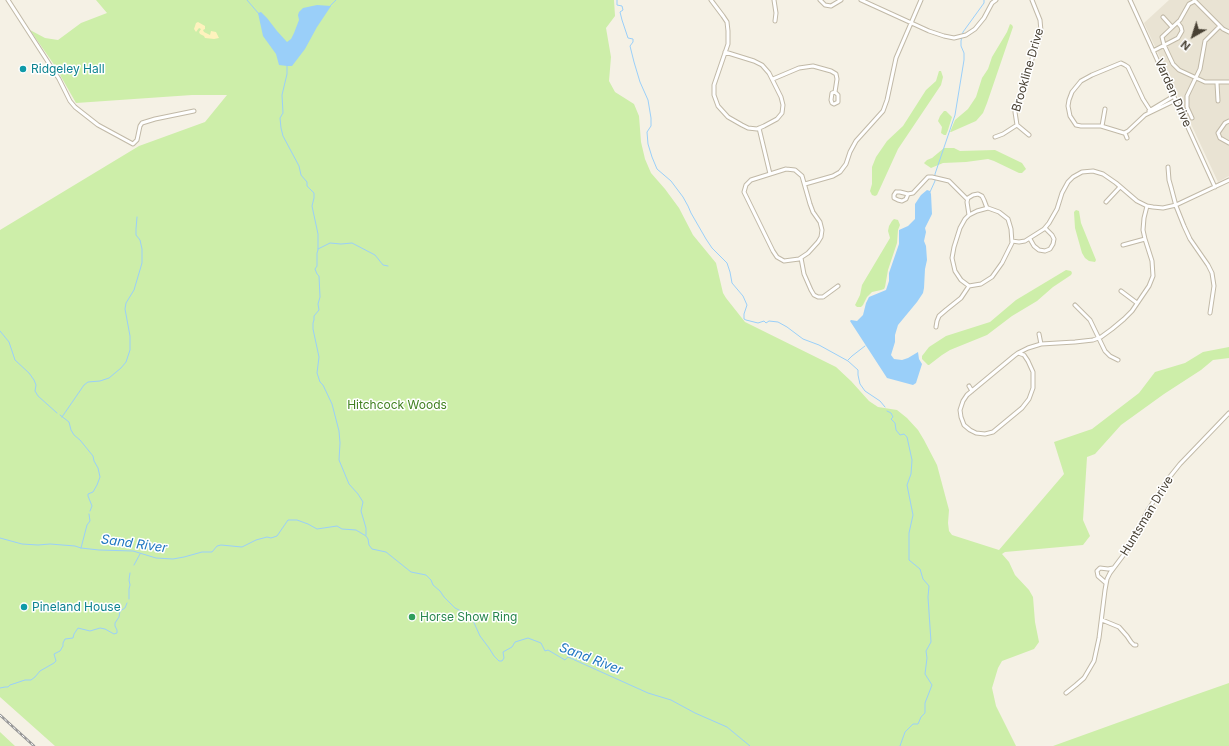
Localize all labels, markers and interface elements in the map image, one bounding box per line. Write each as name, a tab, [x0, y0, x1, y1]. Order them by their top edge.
north arrow	[1173, 16, 1213, 56]
street label: Brookline Drive	[1009, 27, 1047, 113]
text: N	[1178, 37, 1193, 53]
street label: Varden Drive	[1152, 57, 1194, 129]
place label: Ridgeley Hall	[31, 62, 105, 76]
marker: Ridgeley Hall	[18, 64, 28, 74]
park label: Hitchcock Woods	[347, 398, 447, 412]
street label: Huntsman Drive	[1117, 473, 1177, 559]
water label: Sand River	[100, 532, 168, 556]
place label: Pineland House	[32, 600, 121, 614]
marker: Pineland House	[19, 602, 29, 612]
place label: Horse Show Ring	[420, 610, 517, 624]
marker: Horse Show Ring	[407, 612, 417, 622]
water label: Sand River	[557, 640, 625, 678]

